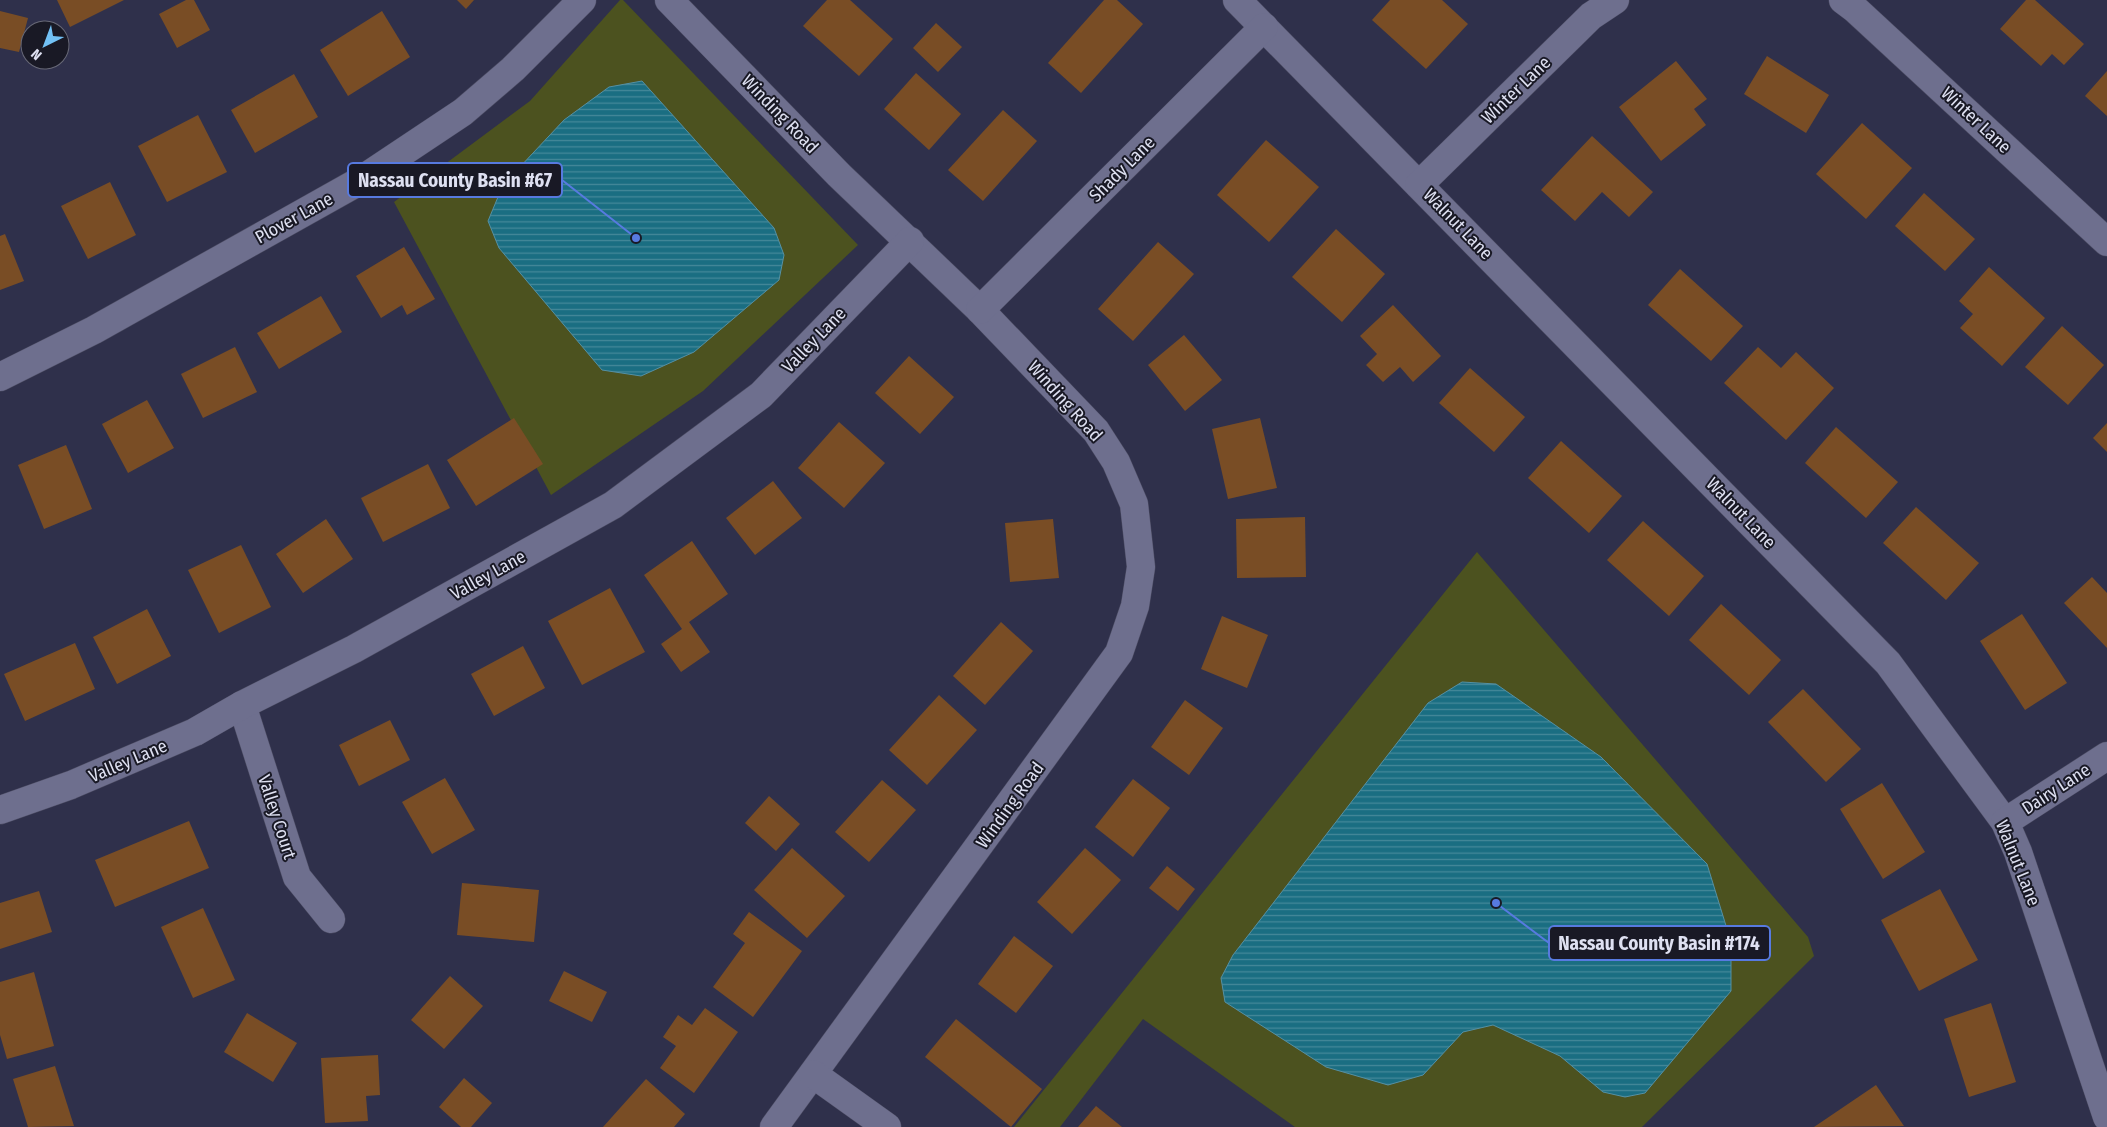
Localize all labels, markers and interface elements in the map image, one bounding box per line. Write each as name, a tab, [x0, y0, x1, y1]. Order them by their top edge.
north arrow	[20, 20, 70, 70]
text: N	[28, 45, 45, 63]
street label: Winter Lane	[1477, 52, 1555, 128]
street label: Winding Road	[737, 70, 823, 158]
street label: Winter Lane	[1936, 82, 2016, 158]
street label: Shady Lane	[1084, 131, 1160, 207]
callout: Nassau County Basin #67	[348, 163, 562, 197]
text: Nassau County Basin #67	[358, 169, 552, 192]
street label: Walnut Lane	[1419, 184, 1497, 264]
street label: Plover Lane	[251, 188, 337, 248]
street label: Valley Lane	[777, 303, 851, 377]
street label: Winding Road	[1023, 356, 1107, 446]
street label: Walnut Lane	[1702, 473, 1780, 553]
street label: Valley Lane	[447, 545, 530, 605]
street label: Valley Lane	[86, 735, 170, 787]
street label: Winding Road	[971, 758, 1049, 852]
street label: Dairy Lane	[2018, 759, 2094, 819]
street label: Valley Court	[253, 772, 301, 862]
street label: Walnut Lane	[1991, 817, 2045, 909]
callout: Nassau County Basin #174	[1549, 926, 1770, 960]
text: Nassau County Basin #174	[1558, 932, 1760, 955]

